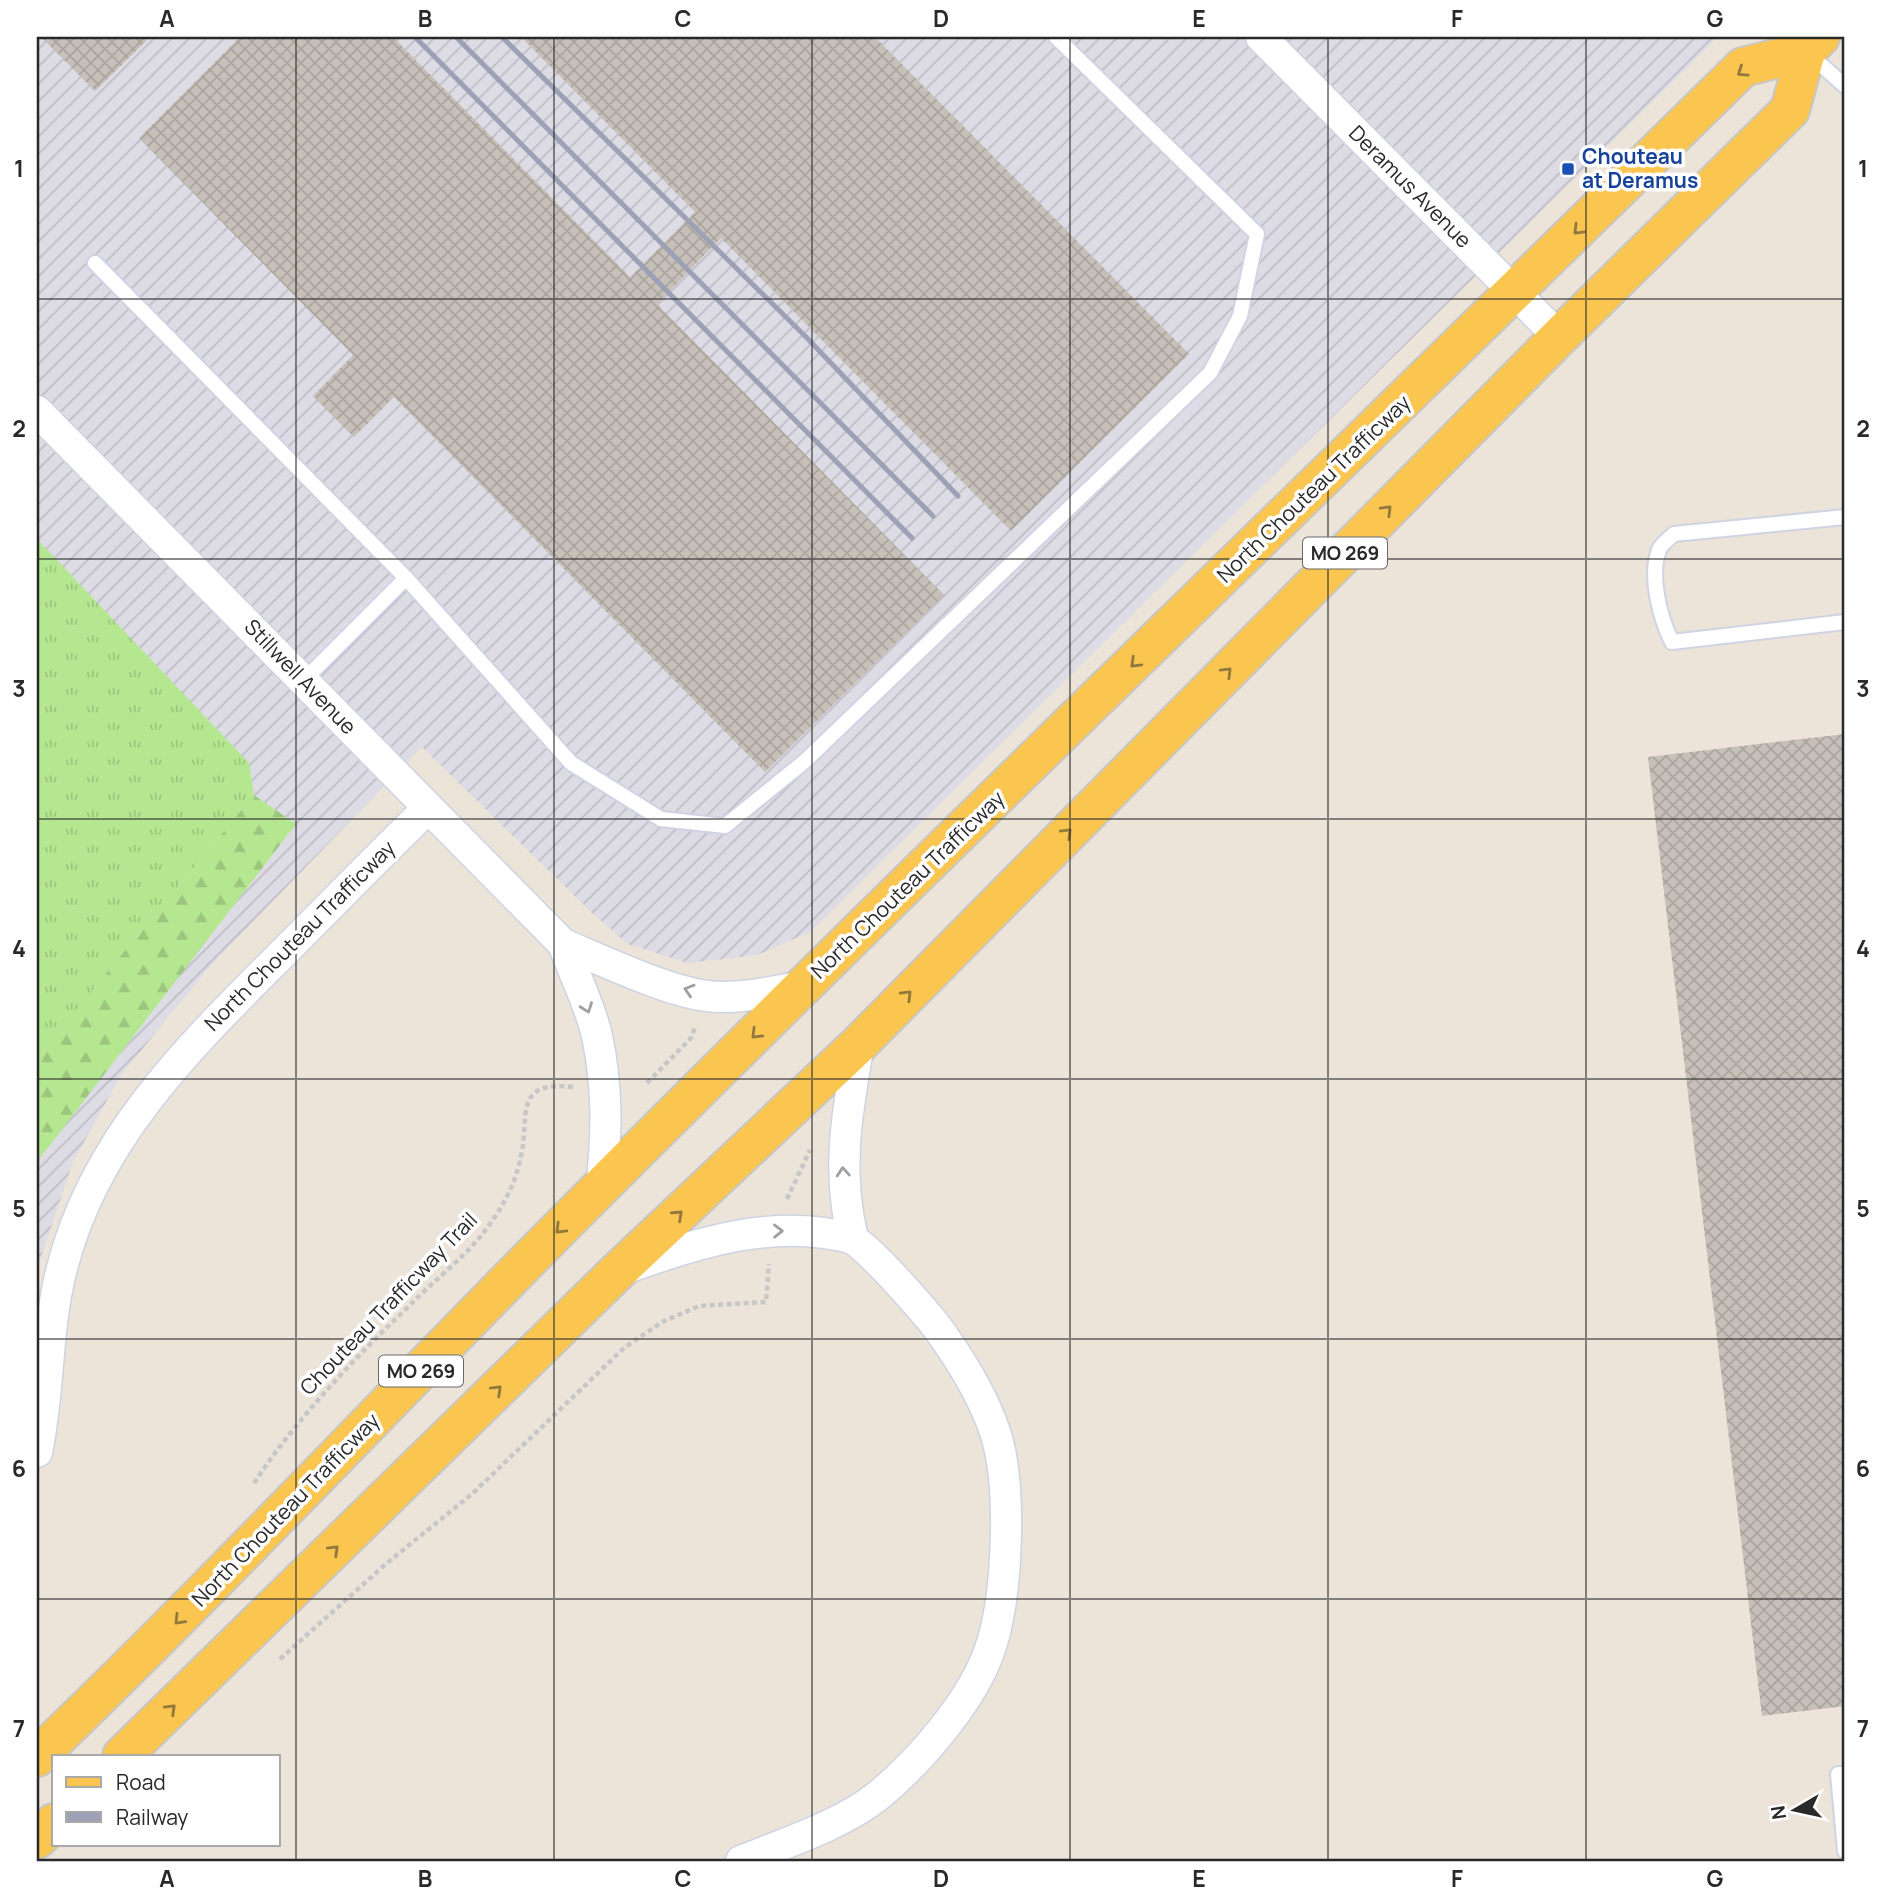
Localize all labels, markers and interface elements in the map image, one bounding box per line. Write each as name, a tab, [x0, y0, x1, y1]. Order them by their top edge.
text: A	[159, 2, 175, 34]
text: B	[418, 2, 432, 34]
text: C	[675, 2, 692, 34]
text: D	[933, 2, 949, 34]
text: E	[1192, 2, 1206, 34]
text: F	[1451, 2, 1463, 34]
text: G	[1707, 2, 1724, 34]
one-way arrow	[1737, 64, 1749, 76]
street label: Deramus Avenue	[1343, 119, 1478, 254]
place label: Chouteau at Deramus	[1582, 142, 1698, 194]
text: 1	[14, 152, 24, 184]
text: 1	[1858, 152, 1868, 184]
marker: Chouteau at Deramus	[1560, 161, 1576, 177]
one-way arrow	[1574, 221, 1587, 234]
street label: North Chouteau Trafficway	[1210, 388, 1416, 588]
text: 2	[12, 412, 26, 444]
text: 2	[1856, 412, 1870, 444]
one-way arrow	[1379, 505, 1392, 518]
road number: MO 269	[1303, 538, 1387, 568]
street label: Stillwell Avenue	[239, 613, 363, 740]
one-way arrow	[1131, 654, 1144, 667]
one-way arrow	[1219, 667, 1232, 680]
text: 3	[12, 672, 26, 704]
text: 3	[1856, 672, 1870, 704]
street label: North Chouteau Trafficway	[804, 784, 1010, 984]
one-way arrow	[1059, 829, 1072, 842]
street label: North Chouteau Trafficway	[198, 834, 401, 1037]
text: 4	[12, 932, 26, 964]
text: 4	[1856, 932, 1870, 964]
one-way arrow	[683, 984, 695, 999]
one-way arrow	[899, 990, 912, 1003]
one-way arrow	[579, 1001, 593, 1013]
one-way arrow	[751, 1025, 764, 1038]
one-way arrow	[836, 1166, 851, 1177]
text: 5	[12, 1192, 26, 1224]
text: 5	[1856, 1192, 1870, 1224]
street label: Chouteau Trafficway Trail	[294, 1206, 483, 1401]
one-way arrow	[669, 1211, 682, 1224]
one-way arrow	[555, 1220, 568, 1233]
one-way arrow	[774, 1223, 784, 1239]
road number: MO 269	[379, 1356, 463, 1386]
one-way arrow	[488, 1386, 501, 1399]
street label: North Chouteau Trafficway	[185, 1406, 385, 1612]
text: 6	[12, 1452, 26, 1484]
text: 6	[1856, 1452, 1870, 1484]
one-way arrow	[326, 1545, 339, 1558]
one-way arrow	[174, 1611, 187, 1624]
one-way arrow	[163, 1704, 176, 1717]
text: 7	[13, 1712, 25, 1744]
text: 7	[1857, 1712, 1869, 1744]
legend	[52, 1755, 280, 1846]
text: Road	[116, 1768, 166, 1796]
north arrow	[1759, 1776, 1829, 1846]
text: Railway	[116, 1803, 188, 1831]
text: N	[1764, 1804, 1792, 1821]
text: A	[159, 1862, 175, 1894]
text: B	[418, 1862, 432, 1894]
text: C	[675, 1862, 692, 1894]
text: D	[933, 1862, 949, 1894]
text: E	[1192, 1862, 1206, 1894]
text: F	[1451, 1862, 1463, 1894]
text: G	[1707, 1862, 1724, 1894]

